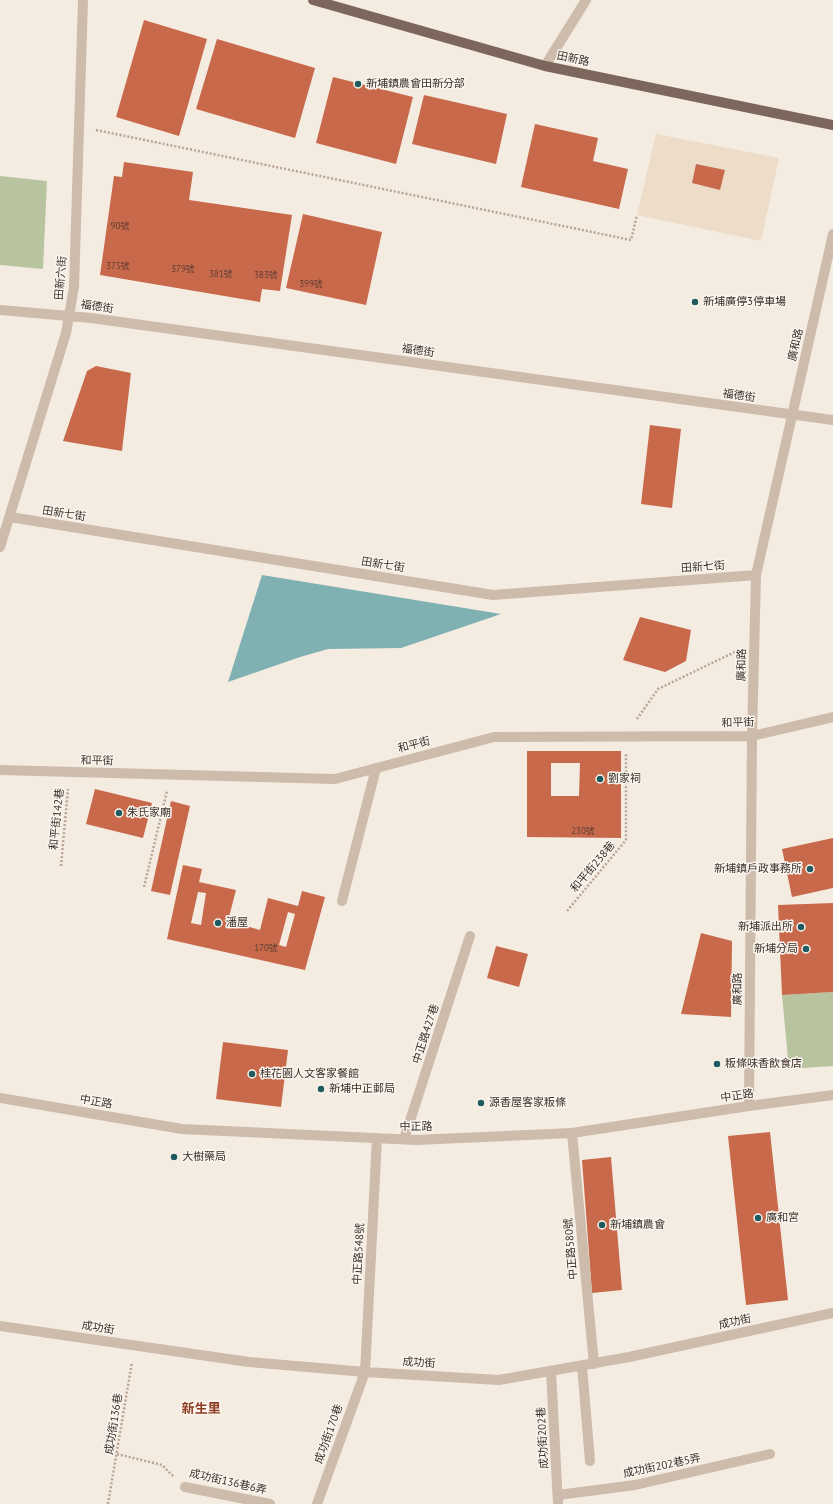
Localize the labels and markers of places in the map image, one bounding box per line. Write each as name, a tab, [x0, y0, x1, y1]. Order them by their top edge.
place label: 新埔鎮農會田新分部	[366, 77, 465, 91]
marker: 新埔鎮農會田新分部	[353, 79, 363, 89]
place label: 新埔廣停3停車場	[703, 295, 786, 309]
marker: 新埔廣停3停車場	[690, 297, 700, 307]
place label: 劉家祠	[608, 772, 641, 786]
marker: 劉家祠	[595, 774, 605, 784]
place label: 朱氏家廟	[127, 806, 171, 820]
marker: 朱氏家廟	[114, 808, 124, 818]
place label: 新埔鎮戶政事務所	[714, 862, 802, 876]
marker: 新埔鎮戶政事務所	[805, 864, 815, 874]
place label: 潘屋	[226, 916, 248, 930]
marker: 潘屋	[213, 918, 223, 928]
place label: 新埔派出所	[738, 920, 793, 934]
marker: 新埔派出所	[796, 922, 806, 932]
place label: 新埔分局	[754, 942, 798, 956]
marker: 新埔分局	[801, 944, 811, 954]
place label: 粄條味香飲食店	[725, 1057, 802, 1071]
marker: 粄條味香飲食店	[712, 1059, 722, 1069]
place label: 桂花園人文客家餐館	[260, 1067, 359, 1081]
marker: 桂花園人文客家餐館	[247, 1069, 257, 1079]
place label: 新埔中正郵局	[329, 1082, 395, 1096]
marker: 新埔中正郵局	[316, 1084, 326, 1094]
place label: 源香屋客家粄條	[489, 1096, 566, 1110]
marker: 源香屋客家粄條	[476, 1098, 486, 1108]
place label: 大樹藥局	[182, 1150, 226, 1164]
marker: 大樹藥局	[169, 1152, 179, 1162]
place label: 廣和宮	[766, 1211, 799, 1225]
marker: 廣和宮	[753, 1213, 763, 1223]
place label: 新埔鎮農會	[610, 1218, 665, 1232]
marker: 新埔鎮農會	[597, 1220, 607, 1230]

